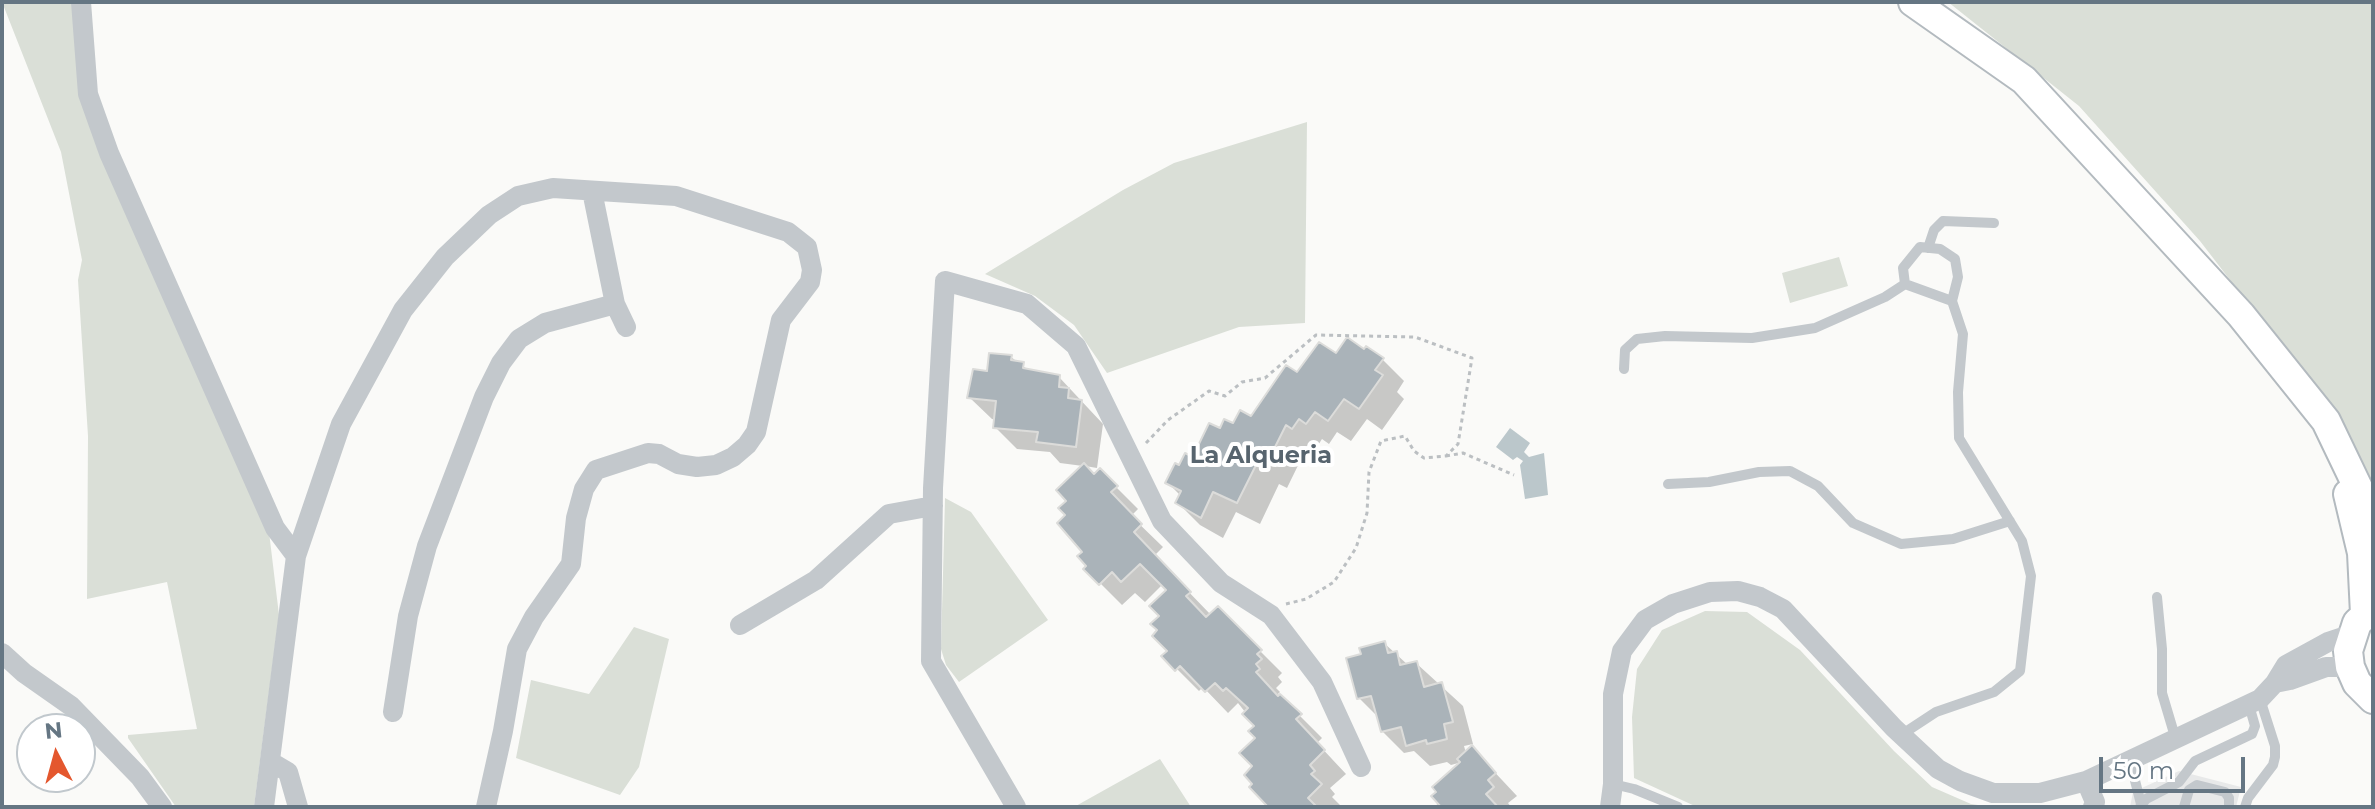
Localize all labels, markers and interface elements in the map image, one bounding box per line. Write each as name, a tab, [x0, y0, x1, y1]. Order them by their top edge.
district label: La Alqueria	[1190, 442, 1332, 470]
north arrow	[16, 713, 96, 793]
text: N	[43, 716, 64, 745]
scale bar	[2103, 741, 2249, 791]
text: 50 m	[2113, 756, 2174, 785]

